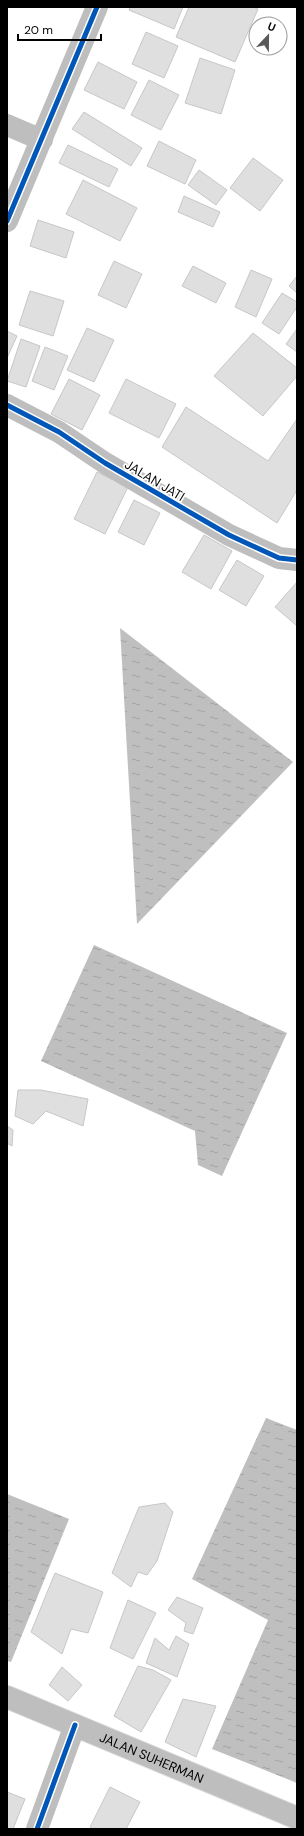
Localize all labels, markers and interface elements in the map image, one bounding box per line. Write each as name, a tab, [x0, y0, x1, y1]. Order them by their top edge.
scale bar	[18, 16, 101, 42]
north arrow	[248, 16, 288, 56]
text: U	[266, 19, 278, 35]
text: 20 m	[24, 22, 53, 38]
street label: JALAN JATI	[122, 456, 188, 505]
street label: JALAN SUHERMAN	[97, 1729, 206, 1787]

